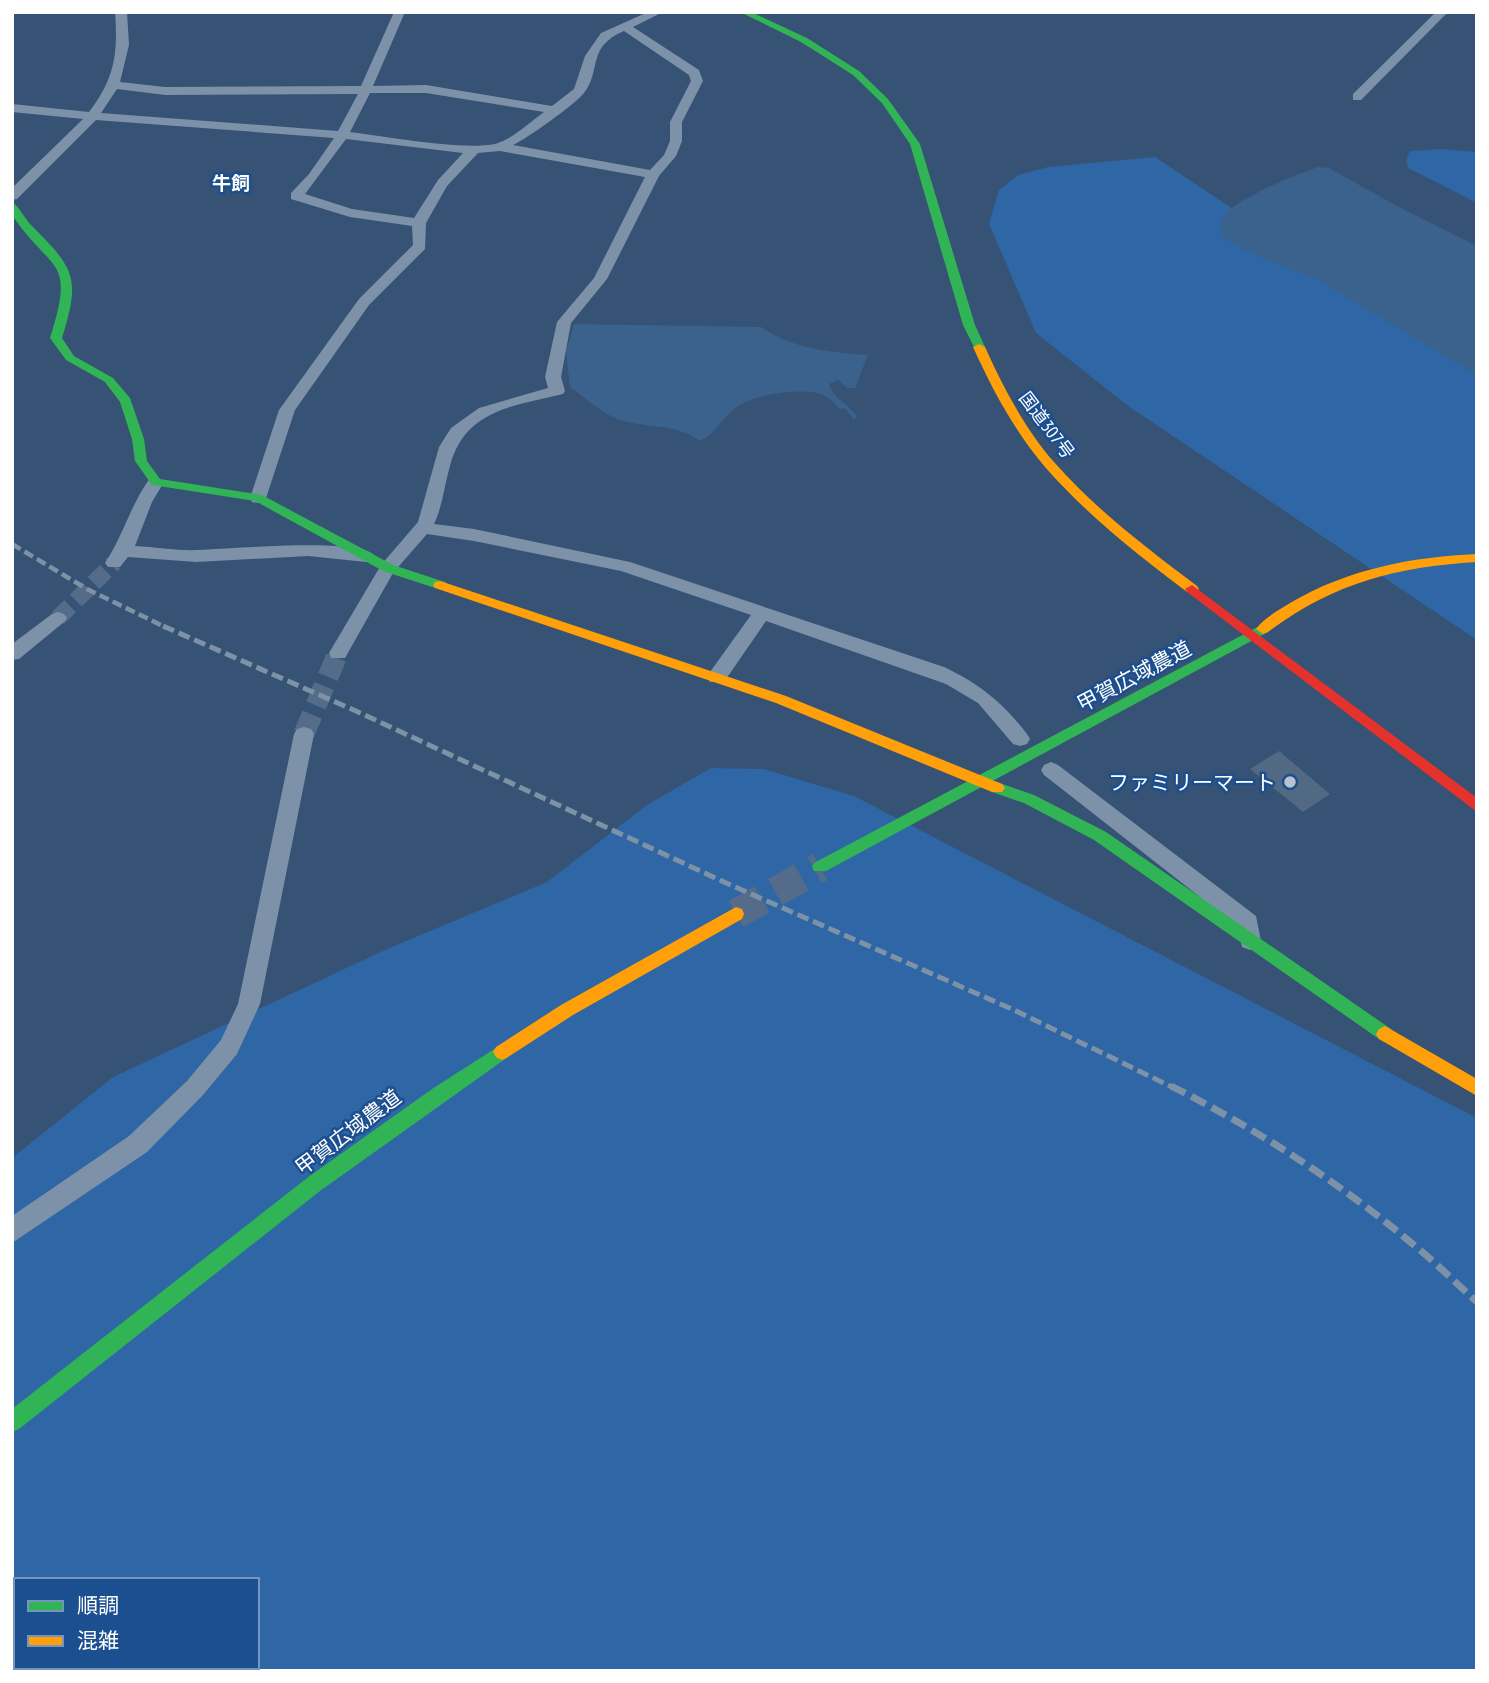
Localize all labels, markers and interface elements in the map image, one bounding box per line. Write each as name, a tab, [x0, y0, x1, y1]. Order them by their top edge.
district label: 牛飼	[212, 171, 250, 195]
street label: 国道307号	[1014, 387, 1080, 463]
street label: 甲賀広域農道	[1072, 635, 1196, 717]
place label: ファミリーマート	[1108, 769, 1276, 796]
marker: ファミリーマート	[1282, 774, 1298, 790]
street label: 甲賀広域農道	[290, 1083, 406, 1181]
legend	[14, 1578, 259, 1669]
text: 順調	[77, 1592, 119, 1619]
text: 混雑	[77, 1627, 119, 1654]

